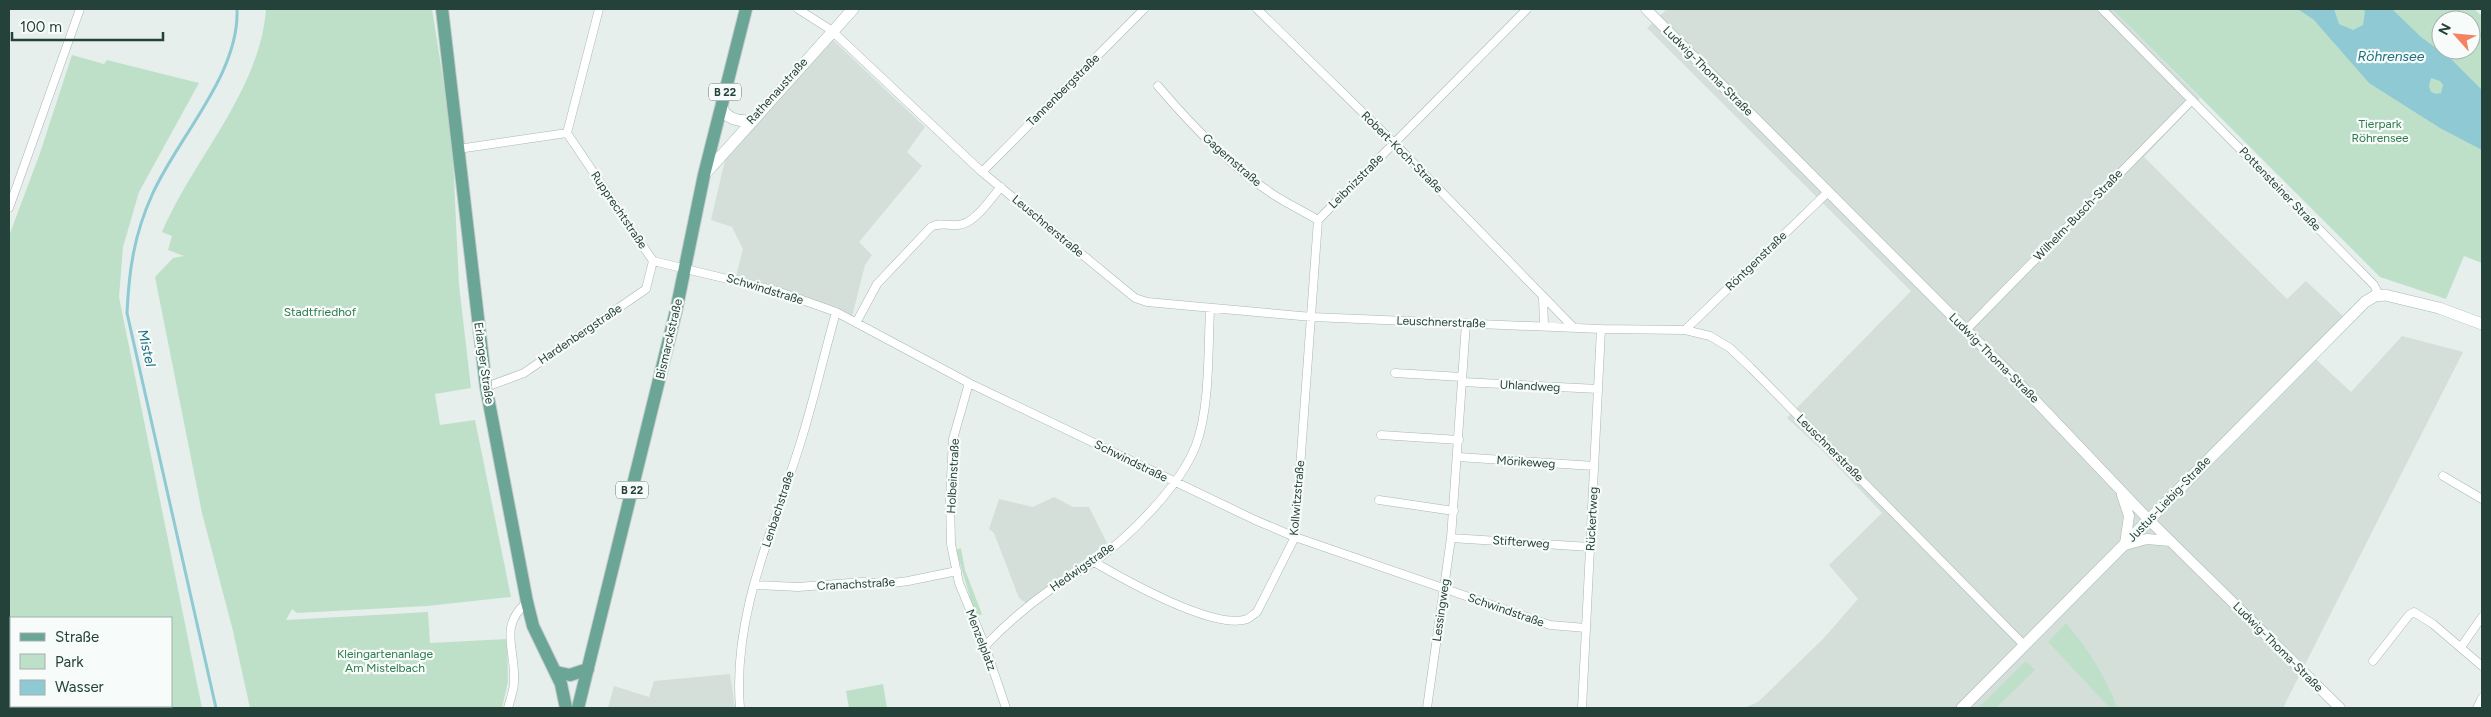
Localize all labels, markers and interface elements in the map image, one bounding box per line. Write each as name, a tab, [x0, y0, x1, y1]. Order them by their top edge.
scale bar	[12, 10, 164, 42]
north arrow	[2431, 10, 2481, 60]
text: 100 m	[20, 18, 62, 36]
text: N	[2435, 21, 2455, 38]
street label: Ludwig-Thoma-Straße	[1660, 23, 1756, 119]
water label: Röhrensee	[2358, 48, 2425, 65]
street label: Tannenbergstraße	[1024, 50, 1103, 129]
street label: Rathenaustraße	[744, 55, 811, 127]
road number: B 22	[709, 84, 741, 100]
street label: Robert-Koch-Straße	[1358, 108, 1446, 196]
park label: Tierpark Röhrensee	[2351, 117, 2409, 145]
street label: Gagernstraße	[1200, 131, 1265, 190]
street label: Pottensteiner Straße	[2236, 144, 2324, 234]
street label: Leibnizstraße	[1326, 150, 1387, 211]
street label: Wilhelm-Busch-Straße	[2031, 166, 2125, 263]
street label: Rupprechtstraße	[588, 169, 650, 252]
street label: Leuschnerstraße	[1009, 192, 1087, 260]
street label: Röntgenstraße	[1723, 228, 1790, 294]
street label: Schwindstraße	[725, 271, 806, 308]
street label: Bismarckstraße	[653, 297, 685, 381]
street label: Hardenbergstraße	[536, 301, 625, 367]
park label: Stadtfriedhof	[284, 305, 357, 319]
street label: Ludwig-Thoma-Straße	[1946, 310, 2042, 406]
street label: Leuschnerstraße	[1396, 313, 1486, 331]
street label: Erlanger Straße	[471, 321, 497, 405]
water label: Mistel	[134, 328, 159, 369]
street label: Uhlandweg	[1499, 377, 1561, 395]
street label: Leuschnerstraße	[1794, 412, 1867, 485]
street label: Schwindstraße	[1092, 437, 1170, 485]
street label: Holbeinstraße	[944, 438, 962, 514]
street label: Mörikeweg	[1496, 453, 1556, 471]
street label: Justus-Liebig-Straße	[2125, 453, 2214, 545]
street label: Kollwitzstraße	[1287, 459, 1307, 536]
street label: Lenbachstraße	[759, 469, 797, 549]
road number: B 22	[616, 482, 648, 498]
street label: Rückertweg	[1583, 486, 1601, 552]
street label: Stifterweg	[1492, 533, 1550, 551]
street label: Hedwigstraße	[1047, 539, 1117, 594]
street label: Cranachstraße	[816, 575, 896, 593]
street label: Lessingweg	[1430, 578, 1452, 642]
street label: Schwindstraße	[1466, 590, 1547, 630]
street label: Ludwig-Thoma-Straße	[2230, 599, 2326, 695]
street label: Menzelplatz	[963, 607, 999, 673]
legend	[10, 617, 172, 707]
text: Straße	[55, 628, 99, 646]
park label: Kleingartenanlage Am Mistelbach	[337, 647, 434, 675]
text: Park	[55, 653, 84, 671]
text: Wasser	[55, 678, 104, 696]

